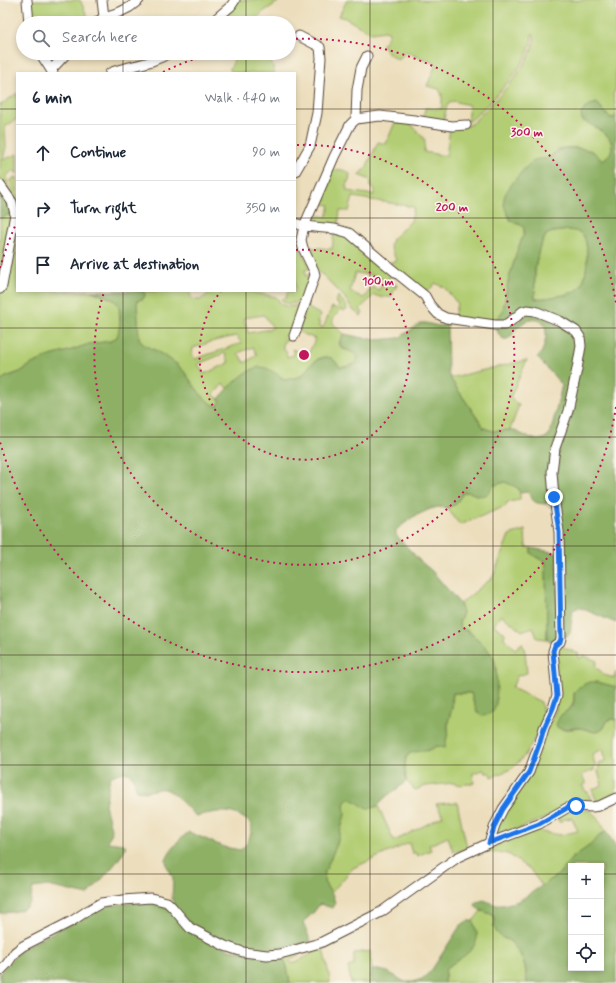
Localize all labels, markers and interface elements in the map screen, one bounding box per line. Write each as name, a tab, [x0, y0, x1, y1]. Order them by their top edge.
search box	[16, 16, 296, 60]
icon: search	[30, 27, 52, 49]
text: Search here	[62, 28, 138, 48]
text: 6 min	[32, 87, 72, 109]
text: Walk · 440 m	[205, 90, 280, 107]
text: 300 m	[511, 125, 544, 141]
icon: ahead	[32, 142, 54, 164]
text: Continue	[70, 143, 126, 163]
text: 90 m	[252, 144, 280, 161]
icon: right	[32, 198, 54, 220]
text: Turn right	[70, 199, 137, 219]
text: 350 m	[246, 200, 280, 217]
text: 200 m	[436, 200, 469, 216]
icon: arrive	[32, 254, 54, 276]
text: Arrive at destination	[70, 255, 199, 275]
text: 100 m	[362, 274, 395, 290]
centre of rings	[297, 348, 311, 362]
route end	[545, 488, 563, 506]
route start	[567, 797, 585, 815]
map controls	[568, 863, 604, 971]
button: +	[568, 863, 604, 899]
button: −	[568, 899, 604, 935]
button: locate	[568, 935, 604, 971]

